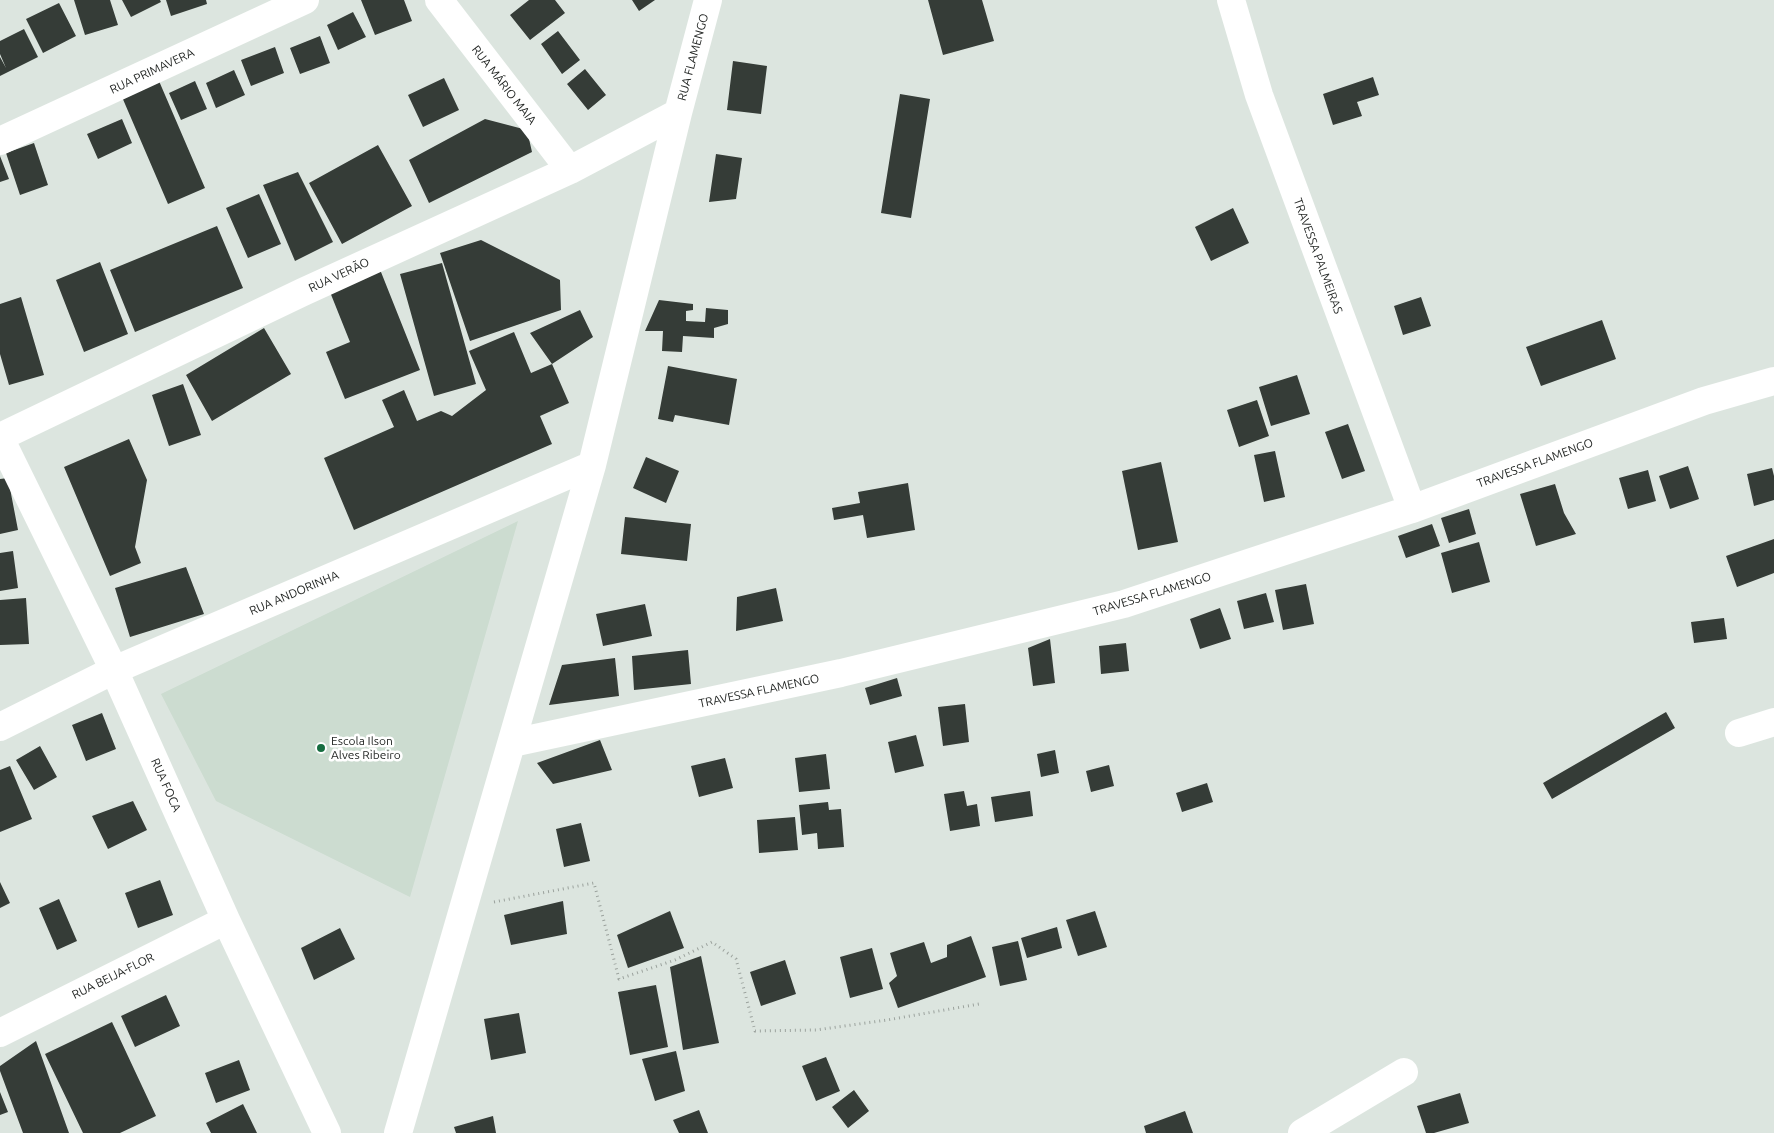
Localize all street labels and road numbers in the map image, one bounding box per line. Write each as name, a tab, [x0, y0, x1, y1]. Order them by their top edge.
street label: RUA FLAMENGO	[674, 12, 712, 102]
street label: RUA MÁRIO MAIA	[469, 43, 539, 127]
street label: RUA PRIMAVERA	[107, 45, 197, 97]
street label: TRAVESSA PALMEIRAS	[1290, 196, 1346, 316]
street label: RUA VERÃO	[306, 255, 372, 295]
street label: TRAVESSA FLAMENGO	[1475, 435, 1595, 491]
street label: RUA ANDORINHA	[247, 568, 341, 618]
street label: TRAVESSA FLAMENGO	[1091, 569, 1213, 619]
street label: TRAVESSA FLAMENGO	[697, 671, 821, 711]
street label: RUA FOCA	[148, 756, 184, 814]
street label: RUA BEIJA-FLOR	[70, 950, 156, 1002]

